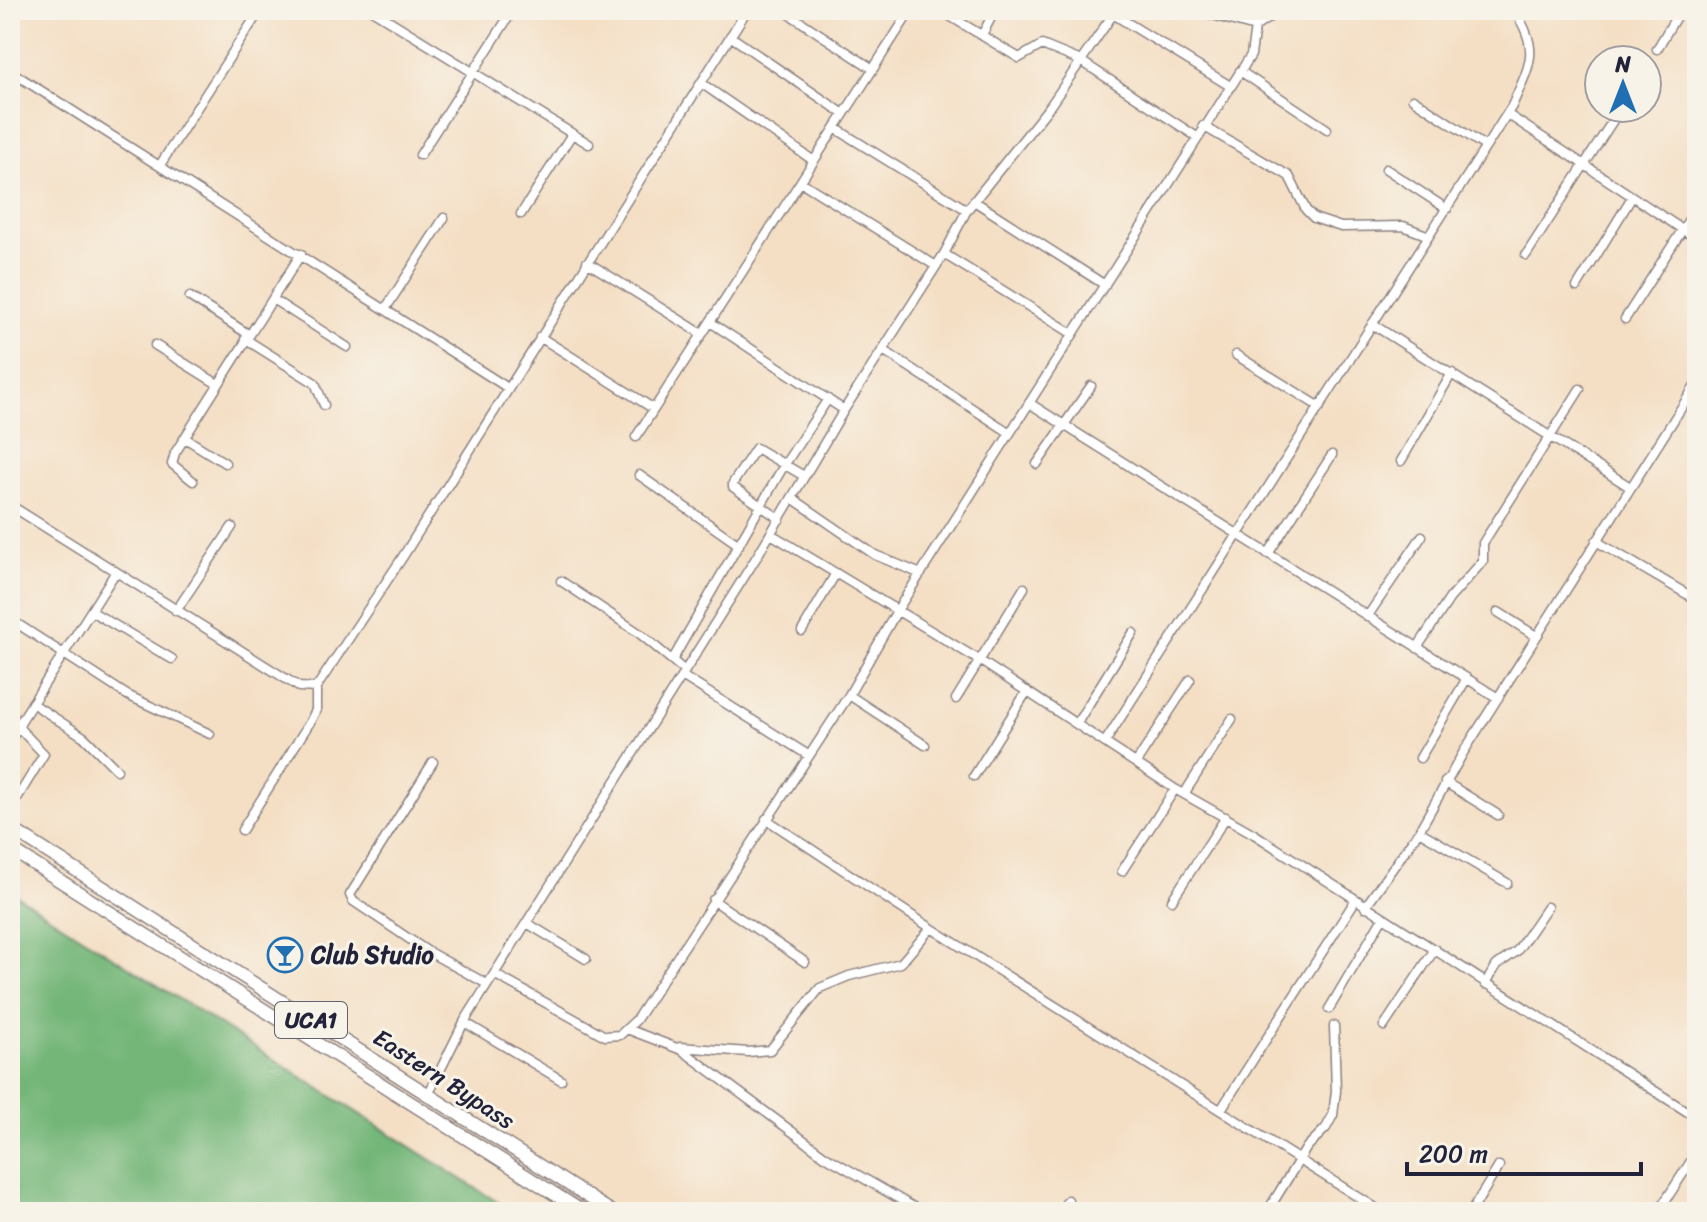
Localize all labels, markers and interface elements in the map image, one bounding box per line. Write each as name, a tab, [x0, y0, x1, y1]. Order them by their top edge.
north arrow	[1583, 44, 1663, 124]
text: N	[1614, 45, 1631, 84]
place label: Club Studio	[310, 934, 435, 976]
bar icon: Club Studio	[266, 936, 304, 974]
road number: UCA1	[275, 1002, 347, 1038]
street label: Eastern Bypass	[364, 1017, 524, 1141]
scale bar	[1407, 1126, 1641, 1176]
text: 200 m	[1419, 1133, 1488, 1175]

